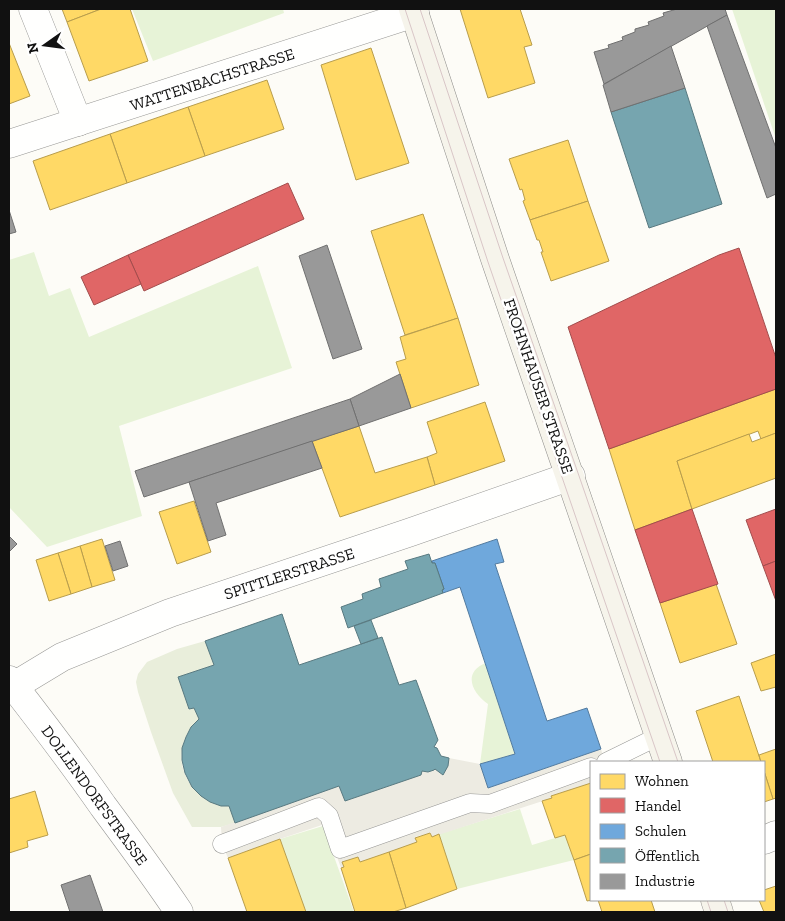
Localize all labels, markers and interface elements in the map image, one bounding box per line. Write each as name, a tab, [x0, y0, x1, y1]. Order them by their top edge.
north arrow	[20, 20, 70, 70]
text: N	[23, 40, 42, 55]
street label: WATTENBACHSTRASSE	[128, 44, 297, 115]
street label: FROHNHAUSER STRASSE	[500, 296, 577, 476]
street label: SPITTLERSTRASSE	[222, 543, 357, 603]
street label: DOLLENDORFSTRASSE	[38, 722, 152, 869]
legend	[590, 761, 765, 901]
text: Wohnen	[635, 772, 689, 790]
text: Handel	[635, 797, 681, 815]
text: Schulen	[635, 822, 687, 840]
text: Öffentlich	[635, 847, 700, 865]
text: Industrie	[635, 872, 695, 890]

